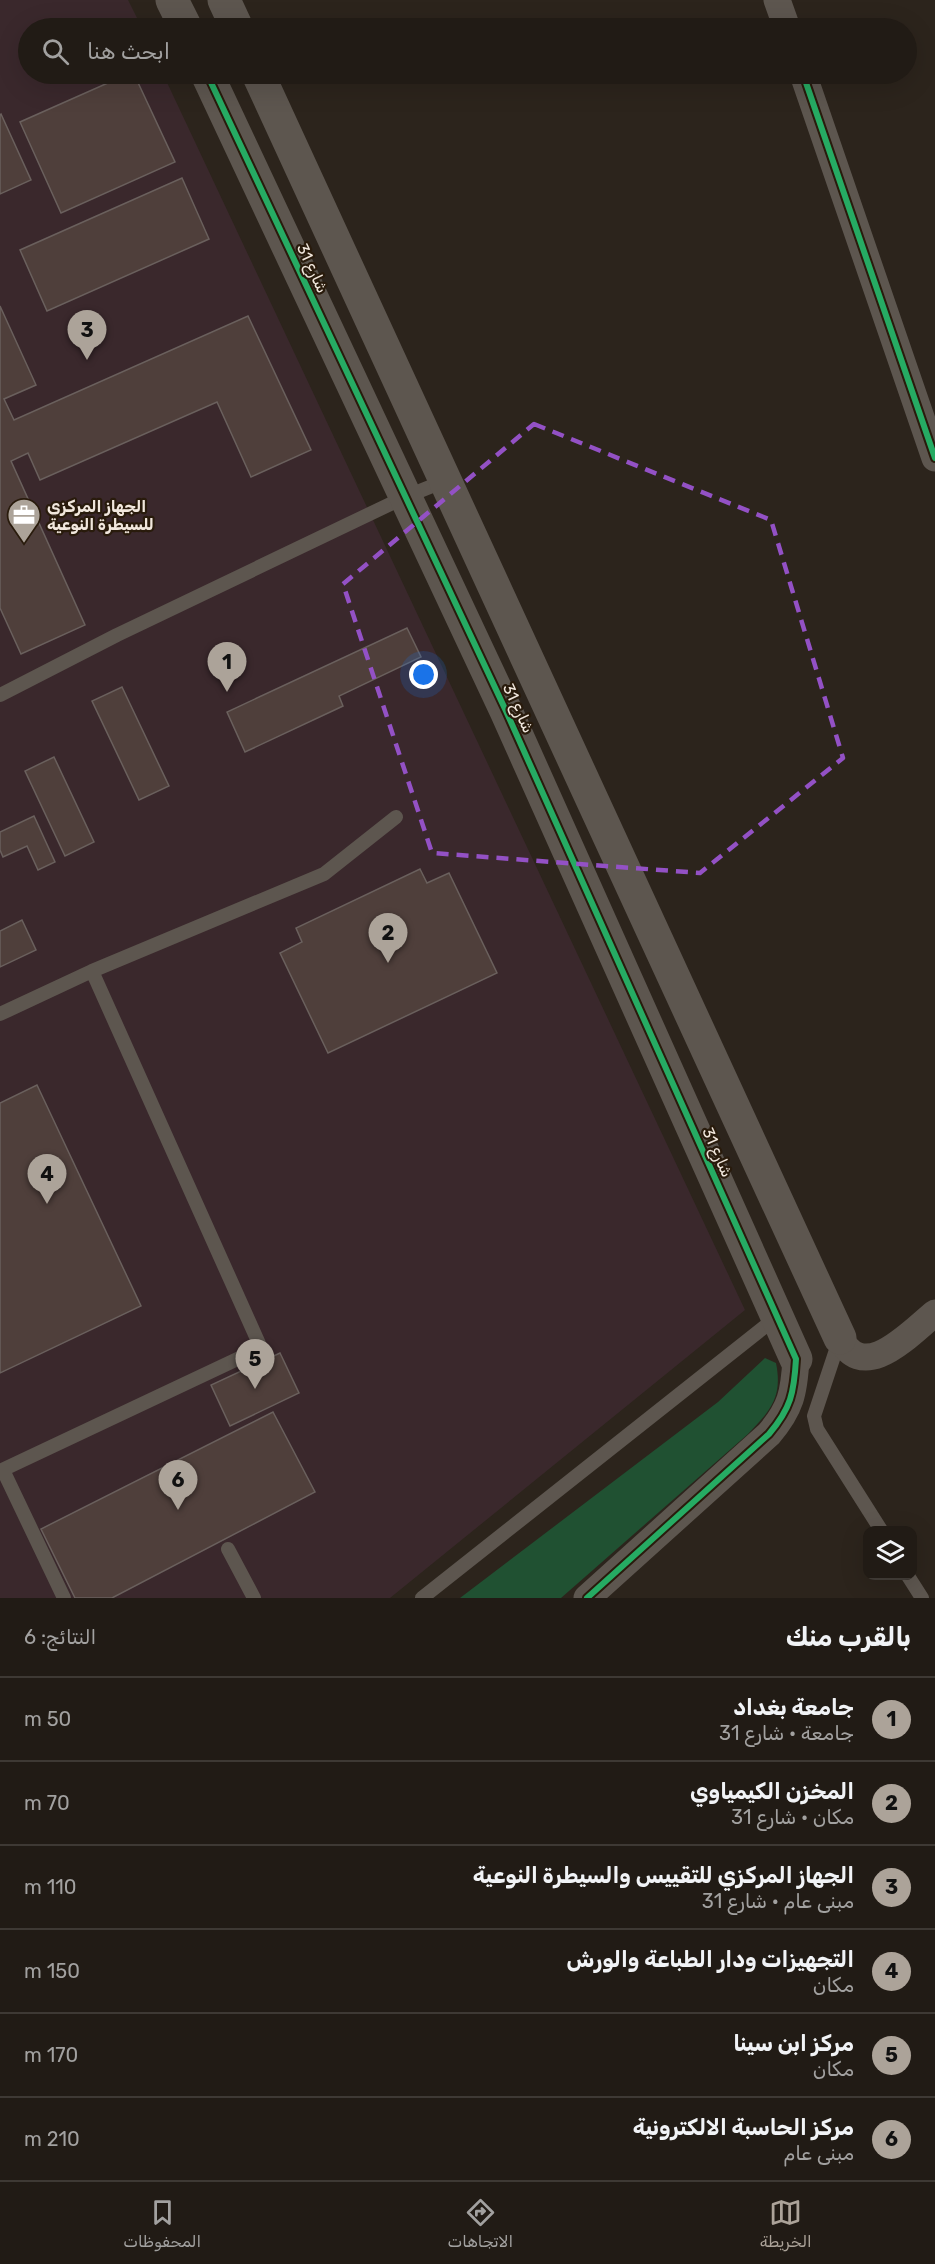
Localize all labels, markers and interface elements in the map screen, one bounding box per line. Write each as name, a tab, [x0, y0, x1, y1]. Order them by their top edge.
search box	[18, 18, 917, 84]
icon: search	[39, 35, 72, 68]
text: ابحث هنا	[87, 38, 170, 65]
street label: شارع 31	[291, 241, 332, 297]
pin: 3	[68, 310, 106, 360]
office icon: الجهاز المركزي للسيطرة النوعية	[6, 497, 42, 544]
place label: الجهاز المركزي للسيطرة النوعية	[47, 497, 154, 534]
pin: 1	[208, 642, 246, 692]
your location	[409, 660, 438, 689]
street label: شارع 31	[497, 681, 538, 737]
pin: 2	[368, 914, 408, 963]
street label: شارع 31	[696, 1124, 737, 1181]
pin: 4	[28, 1154, 66, 1204]
pin: 5	[236, 1340, 274, 1389]
pin: 6	[158, 1460, 198, 1510]
map controls	[863, 1526, 917, 1580]
button: layers	[863, 1526, 917, 1580]
text: بالقرب منك	[786, 1622, 911, 1653]
text: النتائج: 6	[24, 1625, 96, 1649]
text: جامعة بغداد	[733, 1694, 854, 1721]
text: 50 m	[24, 1707, 71, 1731]
text: 1	[887, 1707, 896, 1731]
text: جامعة · شارع 31	[719, 1721, 854, 1745]
text: المخزن الكيمياوي	[690, 1778, 854, 1805]
text: 70 m	[24, 1791, 70, 1815]
text: 2	[885, 1791, 898, 1815]
text: مكان · شارع 31	[731, 1805, 854, 1829]
text: الجهاز المركزي للتقييس والسيطرة النوعية	[473, 1862, 854, 1889]
text: 110 m	[24, 1875, 77, 1899]
text: 3	[885, 1875, 898, 1899]
text: مبنى عام · شارع 31	[702, 1889, 854, 1913]
text: التجهيزات ودار الطباعة والورش	[566, 1946, 854, 1973]
text: 150 m	[24, 1959, 80, 1983]
text: 4	[885, 1959, 898, 1983]
text: مكان	[813, 1973, 854, 1997]
text: مركز ابن سينا	[733, 2030, 854, 2057]
text: 170 m	[24, 2043, 78, 2067]
text: 5	[885, 2043, 898, 2067]
text: مكان	[813, 2057, 854, 2081]
text: مركز الحاسبة الالكترونية	[633, 2114, 854, 2141]
text: 210 m	[24, 2127, 80, 2151]
text: 6	[885, 2127, 898, 2151]
text: مبنى عام	[784, 2141, 854, 2165]
tab: المحفوظات	[123, 2196, 201, 2251]
tab: الاتجاهات	[448, 2196, 513, 2251]
tab: الخريطة	[760, 2196, 812, 2251]

